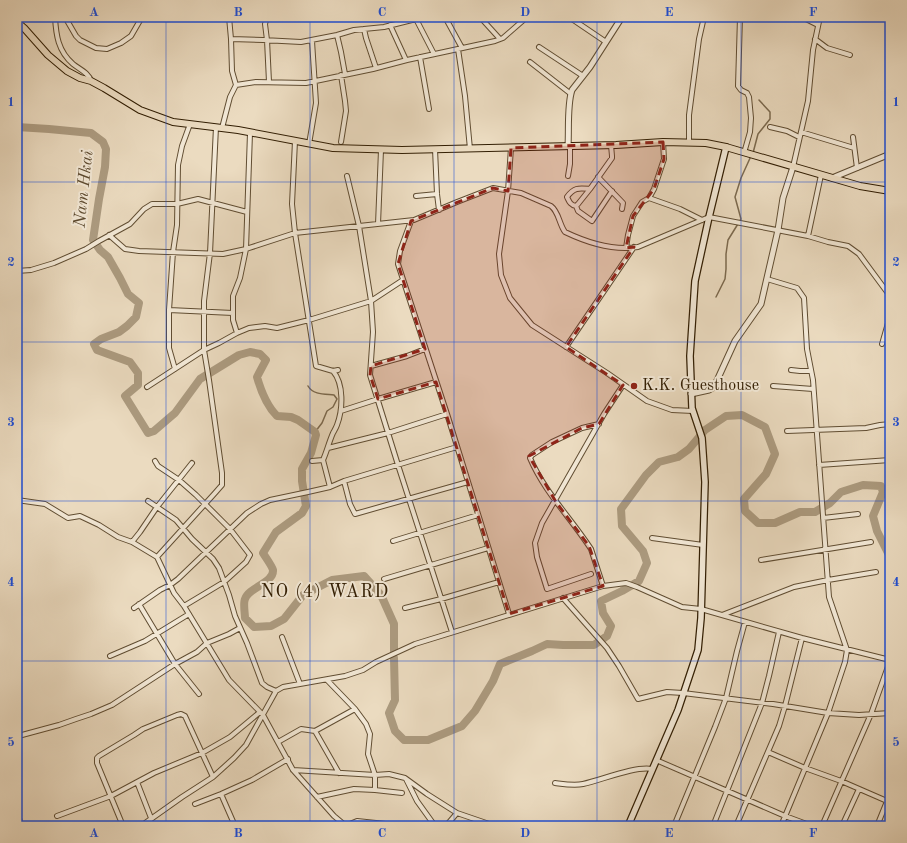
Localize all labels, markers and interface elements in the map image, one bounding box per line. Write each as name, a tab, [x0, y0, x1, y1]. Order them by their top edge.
text: A	[89, 6, 99, 19]
text: B	[233, 6, 243, 19]
text: C	[378, 6, 386, 19]
text: D	[520, 6, 530, 19]
text: E	[665, 6, 674, 19]
text: F	[809, 6, 818, 19]
text: 1	[7, 96, 15, 109]
text: 1	[892, 96, 900, 109]
water label: Nam Hkai	[71, 149, 97, 230]
text: 2	[7, 256, 15, 269]
text: 2	[892, 256, 900, 269]
place label: K.K. Guesthouse	[642, 378, 759, 394]
marker: K.K. Guesthouse	[629, 381, 639, 391]
text: 3	[7, 416, 15, 429]
text: 3	[892, 416, 900, 429]
text: 4	[7, 576, 15, 589]
text: 4	[892, 576, 900, 589]
district label: NO (4) WARD	[261, 582, 389, 601]
text: 5	[7, 736, 15, 749]
text: 5	[892, 736, 900, 749]
text: A	[89, 827, 99, 840]
text: B	[233, 827, 243, 840]
text: C	[378, 827, 386, 840]
text: D	[520, 827, 530, 840]
text: E	[665, 827, 674, 840]
text: F	[809, 827, 818, 840]

